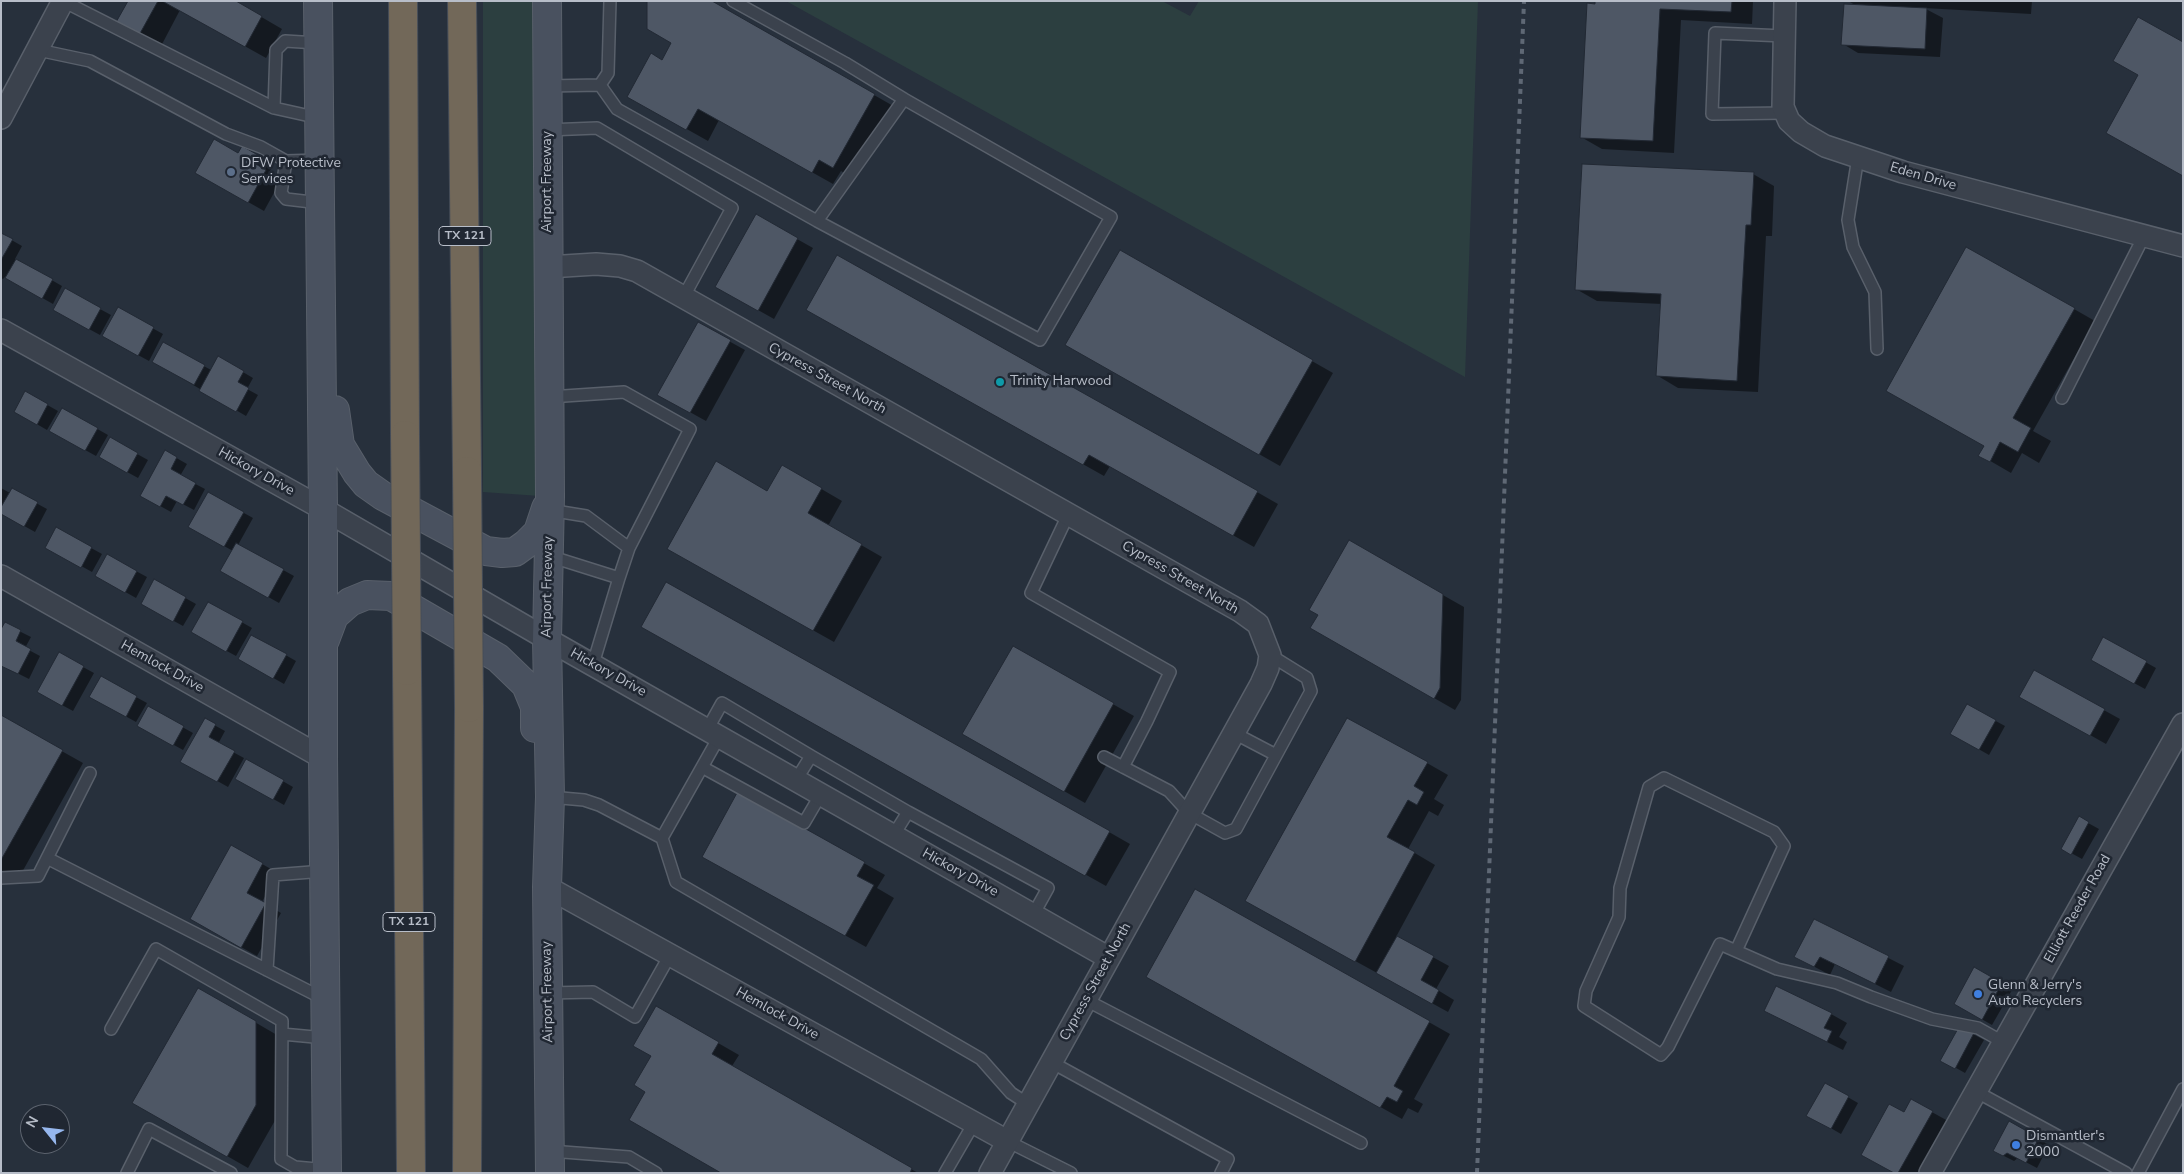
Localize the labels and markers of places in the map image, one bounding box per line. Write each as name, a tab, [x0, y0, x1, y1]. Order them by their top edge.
place label: DFW Protective Services	[241, 156, 341, 188]
marker: DFW Protective Services	[225, 166, 237, 178]
place label: Trinity Harwood	[1010, 374, 1112, 390]
marker: Trinity Harwood	[994, 376, 1006, 388]
place label: Glenn & Jerry's Auto Recyclers	[1988, 978, 2082, 1010]
marker: Glenn & Jerry's Auto Recyclers	[1972, 988, 1984, 1000]
place label: Dismantler's 2000	[2026, 1129, 2105, 1162]
marker: Dismantler's 2000	[2010, 1139, 2022, 1151]

